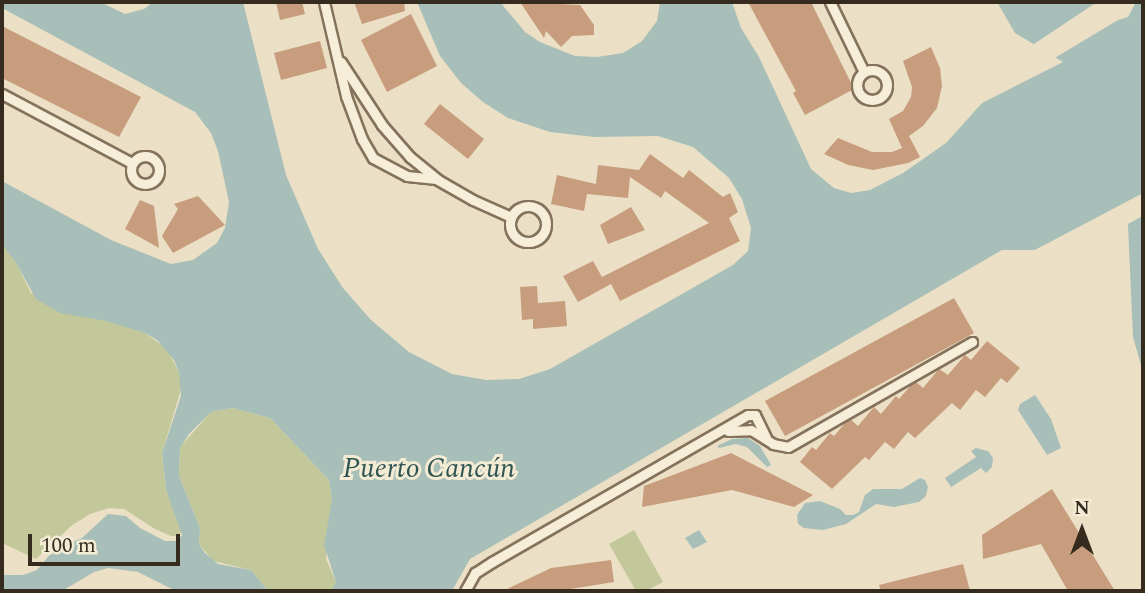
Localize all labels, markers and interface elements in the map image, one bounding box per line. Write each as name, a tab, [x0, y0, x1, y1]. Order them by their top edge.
water label: Puerto Cancún	[343, 452, 515, 486]
text: N	[1074, 494, 1090, 523]
north arrow	[1047, 495, 1117, 565]
scale bar	[32, 520, 184, 564]
text: 100 m	[41, 530, 96, 562]

